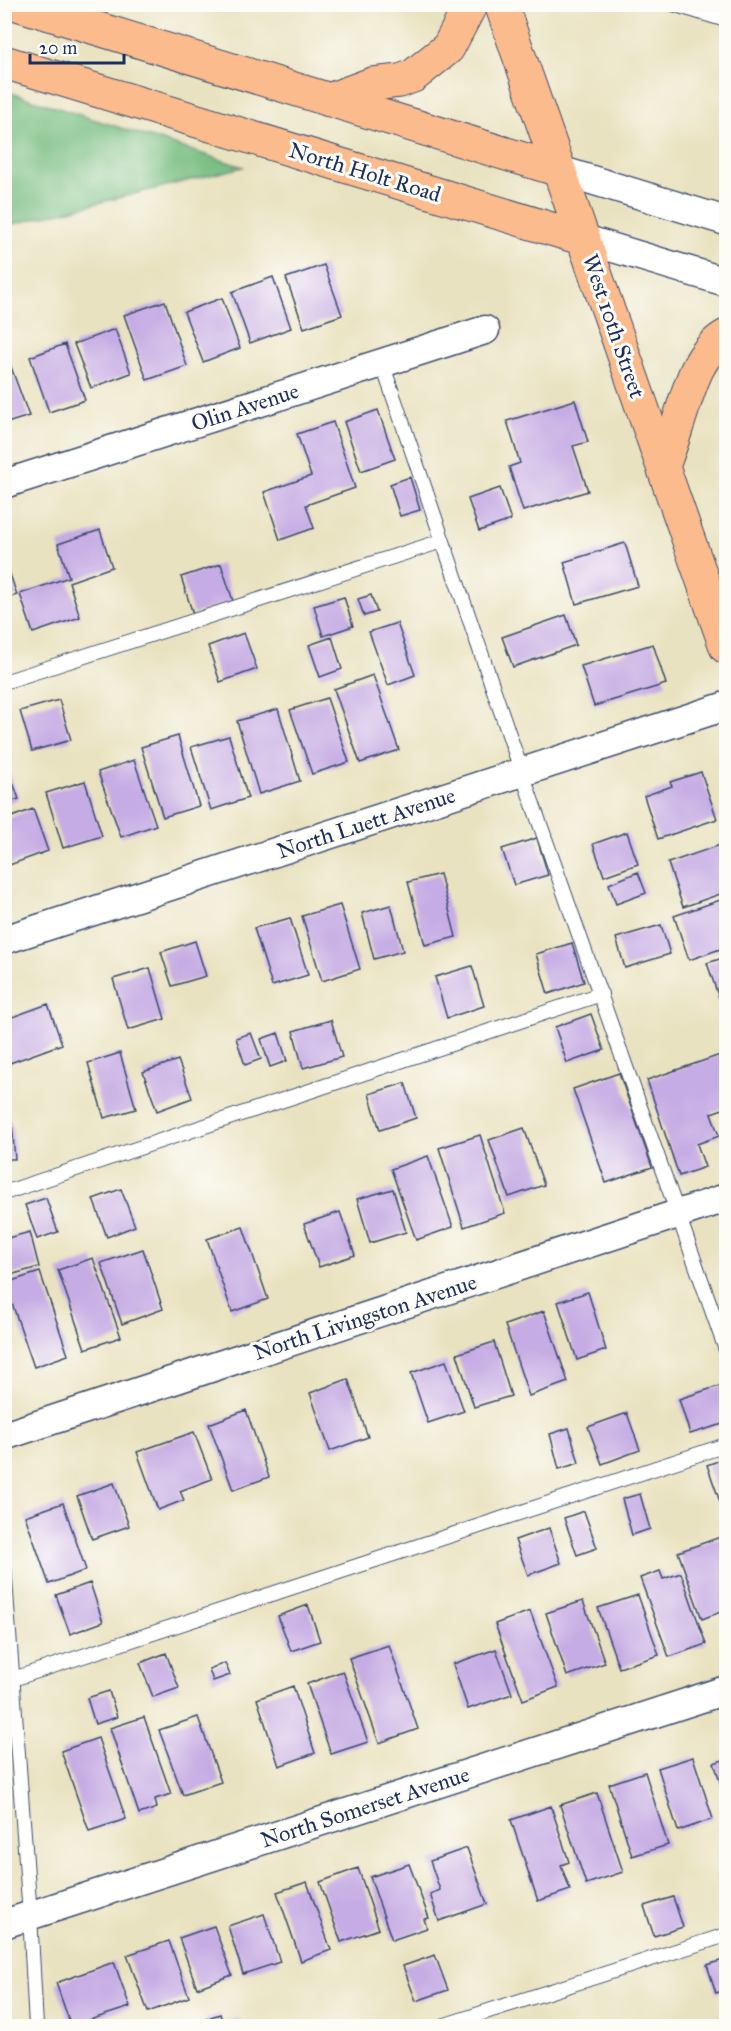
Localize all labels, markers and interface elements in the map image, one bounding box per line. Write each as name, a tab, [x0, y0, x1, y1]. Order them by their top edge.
scale bar	[30, 27, 124, 65]
text: 20 m	[39, 37, 77, 59]
street label: North Holt Road	[286, 136, 444, 208]
street label: West 10th Street	[577, 250, 651, 402]
street label: Olin Avenue	[188, 377, 302, 437]
street label: North Luett Avenue	[273, 781, 459, 865]
street label: North Livingston Avenue	[250, 1268, 480, 1366]
street label: North Somerset Avenue	[257, 1760, 473, 1854]

